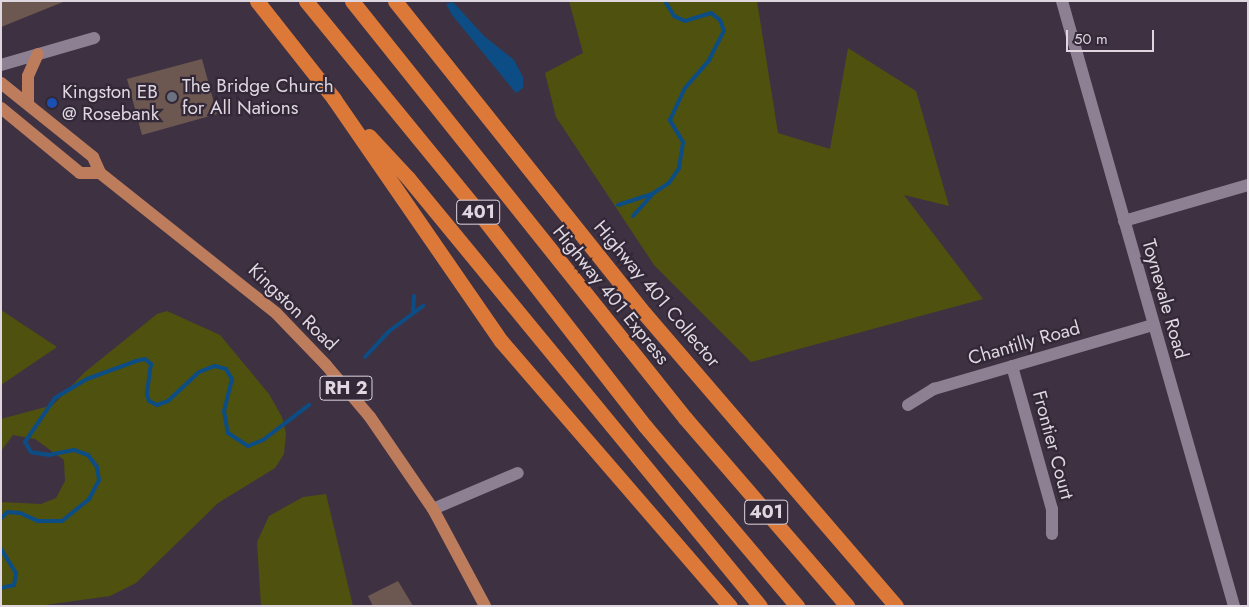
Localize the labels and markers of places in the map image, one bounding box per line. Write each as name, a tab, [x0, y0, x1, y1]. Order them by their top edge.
place label: The Bridge Church for All Nations	[182, 75, 334, 119]
place label: Kingston EB @ Rosebank	[62, 81, 159, 125]
marker: The Bridge Church for All Nations	[166, 91, 178, 103]
marker: Kingston EB @ Rosebank	[46, 97, 58, 109]

